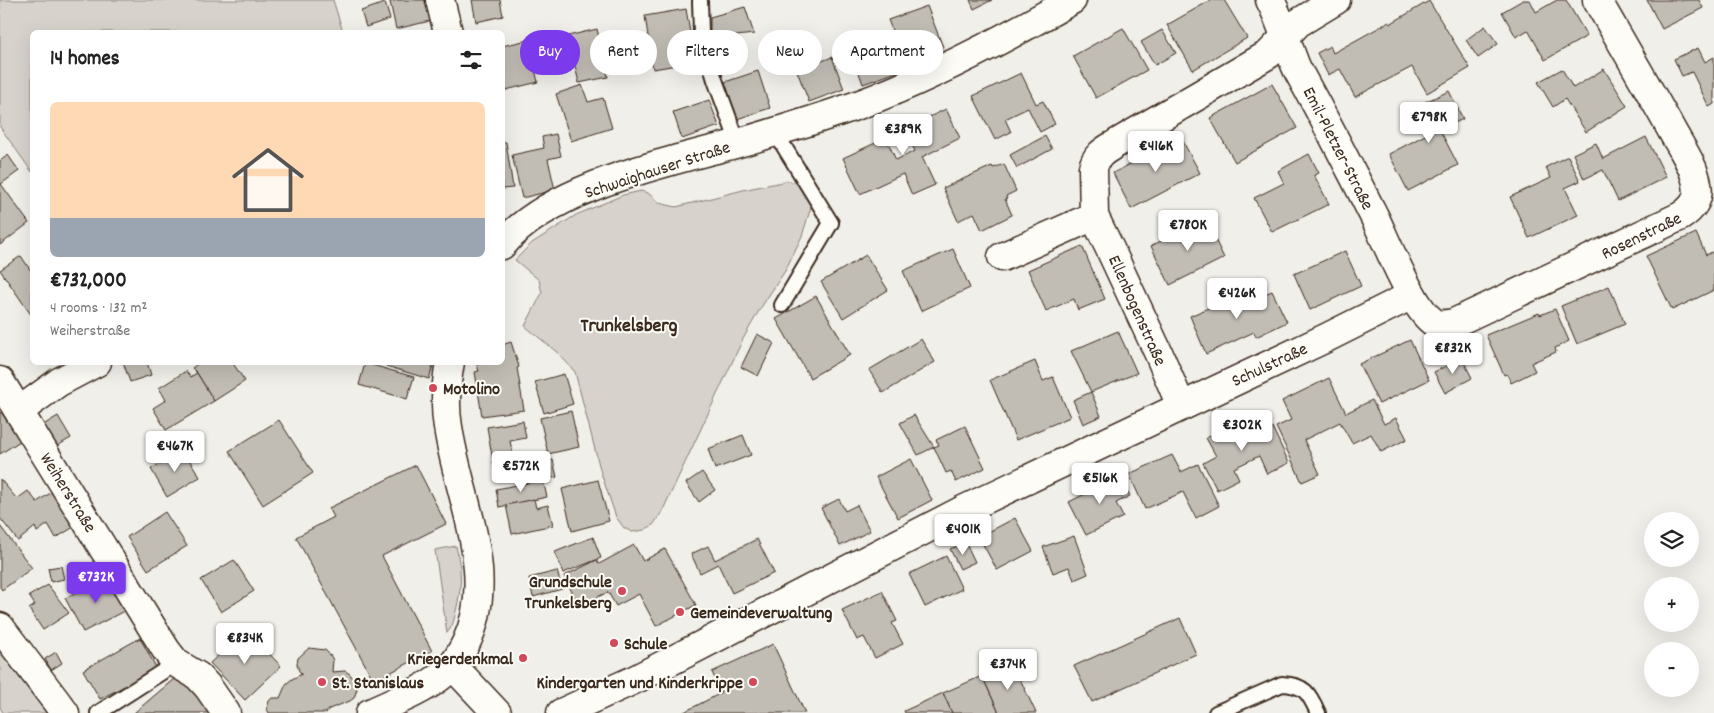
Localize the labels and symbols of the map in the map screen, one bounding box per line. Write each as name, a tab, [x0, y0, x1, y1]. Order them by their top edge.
street label: Emil-Pletzer-Straße	[1295, 83, 1379, 215]
pin: €798K	[1394, 102, 1464, 144]
pin: €389K	[868, 114, 938, 156]
pin: €416K	[1121, 130, 1191, 173]
street label: Schwaighauser Straße	[582, 136, 734, 207]
street label: Rosenstraße	[1598, 207, 1686, 267]
pin: €780K	[1153, 210, 1223, 252]
street label: Ellenbogenstraße	[1100, 252, 1171, 370]
pin: €426K	[1202, 278, 1272, 320]
district label: Trunkelsberg	[580, 313, 678, 341]
pin: €832K	[1418, 332, 1488, 375]
street label: Schulstraße	[1228, 338, 1312, 395]
place label: Motolino	[443, 378, 500, 403]
marker: Motolino	[427, 382, 439, 394]
pin: €302K	[1207, 410, 1277, 452]
pin: €467K	[140, 430, 210, 473]
street label: Weiherstraße	[32, 448, 101, 538]
pin: €572K	[486, 450, 556, 493]
pin: €516K	[1065, 462, 1135, 505]
pin: €401K	[928, 514, 998, 556]
pin: €732K	[61, 562, 131, 604]
place label: Grundschule Trunkelsberg	[525, 571, 612, 617]
marker: Grundschule Trunkelsberg	[616, 585, 628, 597]
place label: Gemeindeverwaltung	[690, 602, 832, 627]
marker: Gemeindeverwaltung	[674, 606, 686, 618]
pin: €834K	[210, 622, 280, 665]
place label: Schule	[624, 633, 667, 658]
marker: Schule	[608, 637, 620, 649]
place label: Kriegerdenkmal	[407, 648, 514, 673]
pin: €374K	[973, 648, 1043, 691]
marker: Kriegerdenkmal	[517, 652, 529, 664]
place label: St. Stanislaus	[332, 672, 424, 697]
place label: Kindergarten und Kinderkrippe	[537, 672, 743, 697]
marker: St. Stanislaus	[316, 676, 328, 688]
marker: Kindergarten und Kinderkrippe	[747, 676, 759, 688]

